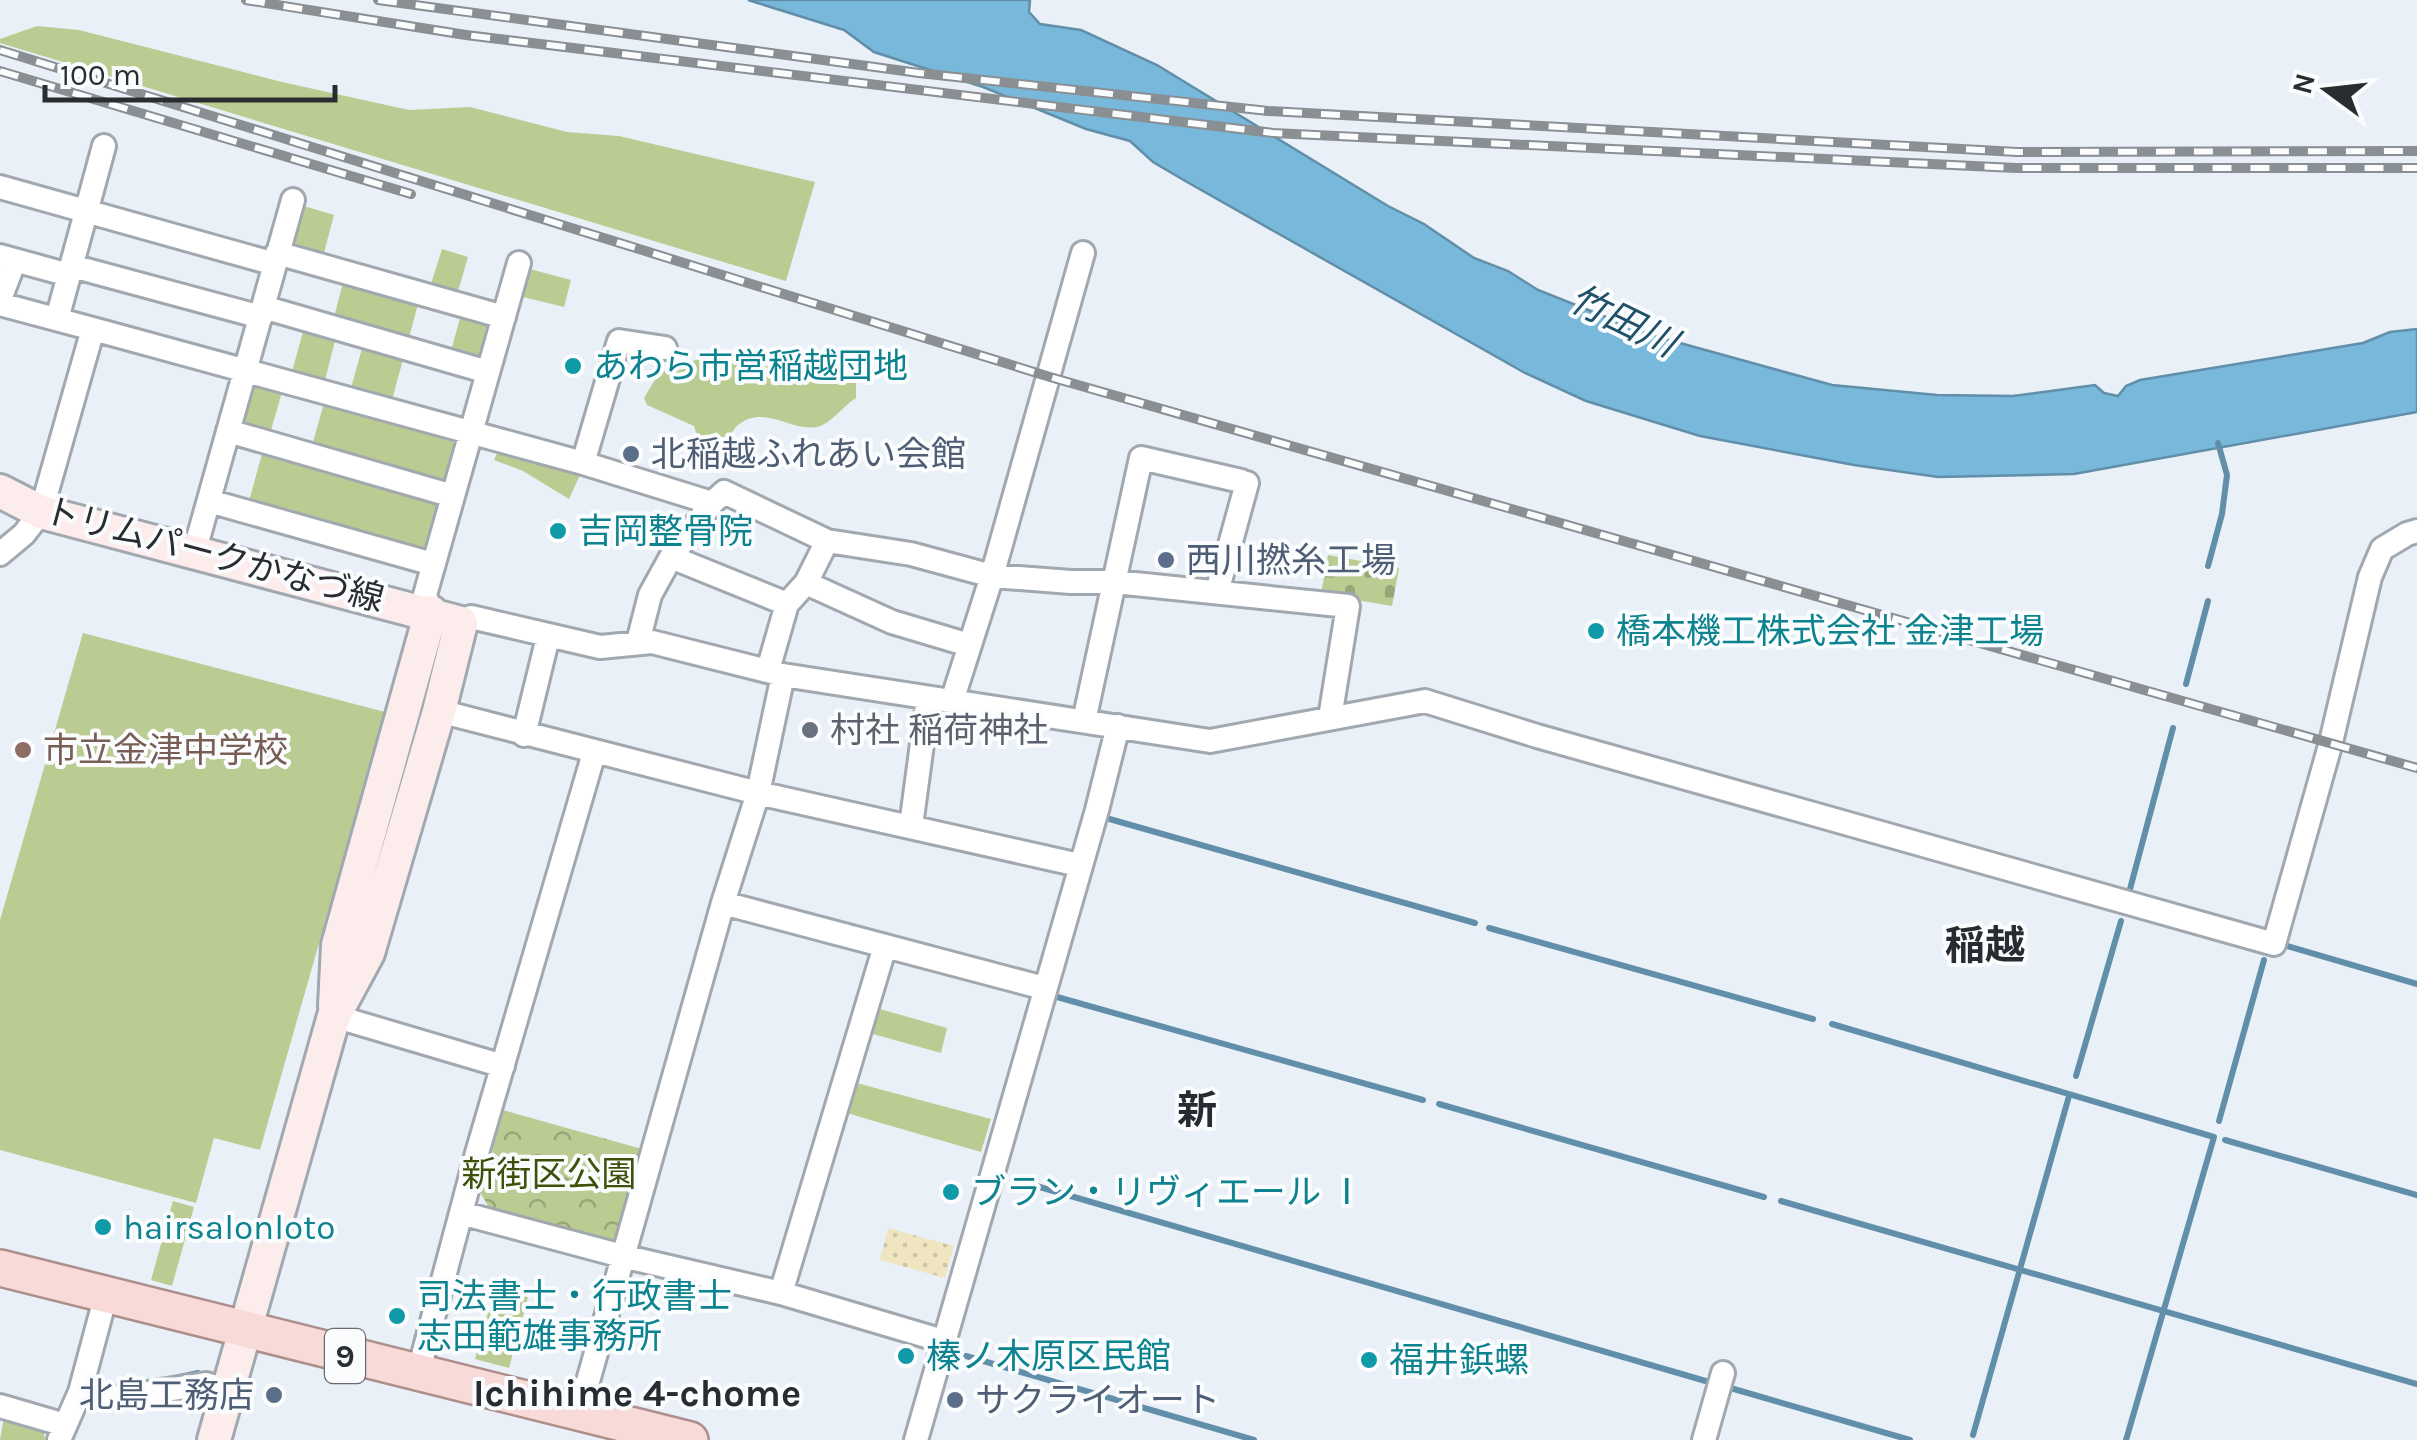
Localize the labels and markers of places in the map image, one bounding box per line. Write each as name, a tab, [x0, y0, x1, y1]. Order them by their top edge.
place label: あわら市営稲越団地	[593, 346, 908, 387]
marker: あわら市営稲越団地	[562, 355, 584, 377]
place label: 北稲越ふれあい会館	[651, 434, 966, 475]
marker: 北稲越ふれあい会館	[620, 443, 642, 465]
place label: 吉岡整骨院	[578, 511, 753, 552]
marker: 吉岡整骨院	[547, 520, 569, 542]
place label: 西川撚糸工場	[1186, 540, 1396, 581]
marker: 西川撚糸工場	[1155, 549, 1177, 571]
place label: 橋本機工株式会社 金津工場	[1616, 611, 2044, 652]
marker: 橋本機工株式会社 金津工場	[1585, 620, 1607, 642]
place label: 村社 稲荷神社	[830, 710, 1048, 751]
marker: 村社 稲荷神社	[799, 719, 821, 741]
place label: 市立金津中学校	[43, 730, 288, 771]
marker: 市立金津中学校	[12, 739, 34, 761]
place label: ブラン・リヴィエール Ⅰ	[971, 1172, 1364, 1213]
marker: ブラン・リヴィエール Ⅰ	[940, 1181, 962, 1203]
place label: hairsalonloto	[123, 1207, 335, 1248]
marker: hairsalonloto	[92, 1216, 114, 1238]
place label: 司法書士・行政書士 志田範雄事務所	[417, 1276, 732, 1357]
marker: 司法書士・行政書士 志田範雄事務所	[386, 1305, 408, 1327]
place label: 榛ノ木原区民館	[926, 1336, 1171, 1377]
place label: 福井鋲螺	[1389, 1340, 1529, 1381]
marker: 榛ノ木原区民館	[895, 1345, 917, 1367]
marker: 福井鋲螺	[1358, 1349, 1380, 1371]
place label: 北島工務店	[79, 1375, 254, 1416]
place label: サクライオート	[975, 1380, 1220, 1421]
marker: 北島工務店	[263, 1384, 285, 1406]
marker: サクライオート	[944, 1389, 966, 1411]

